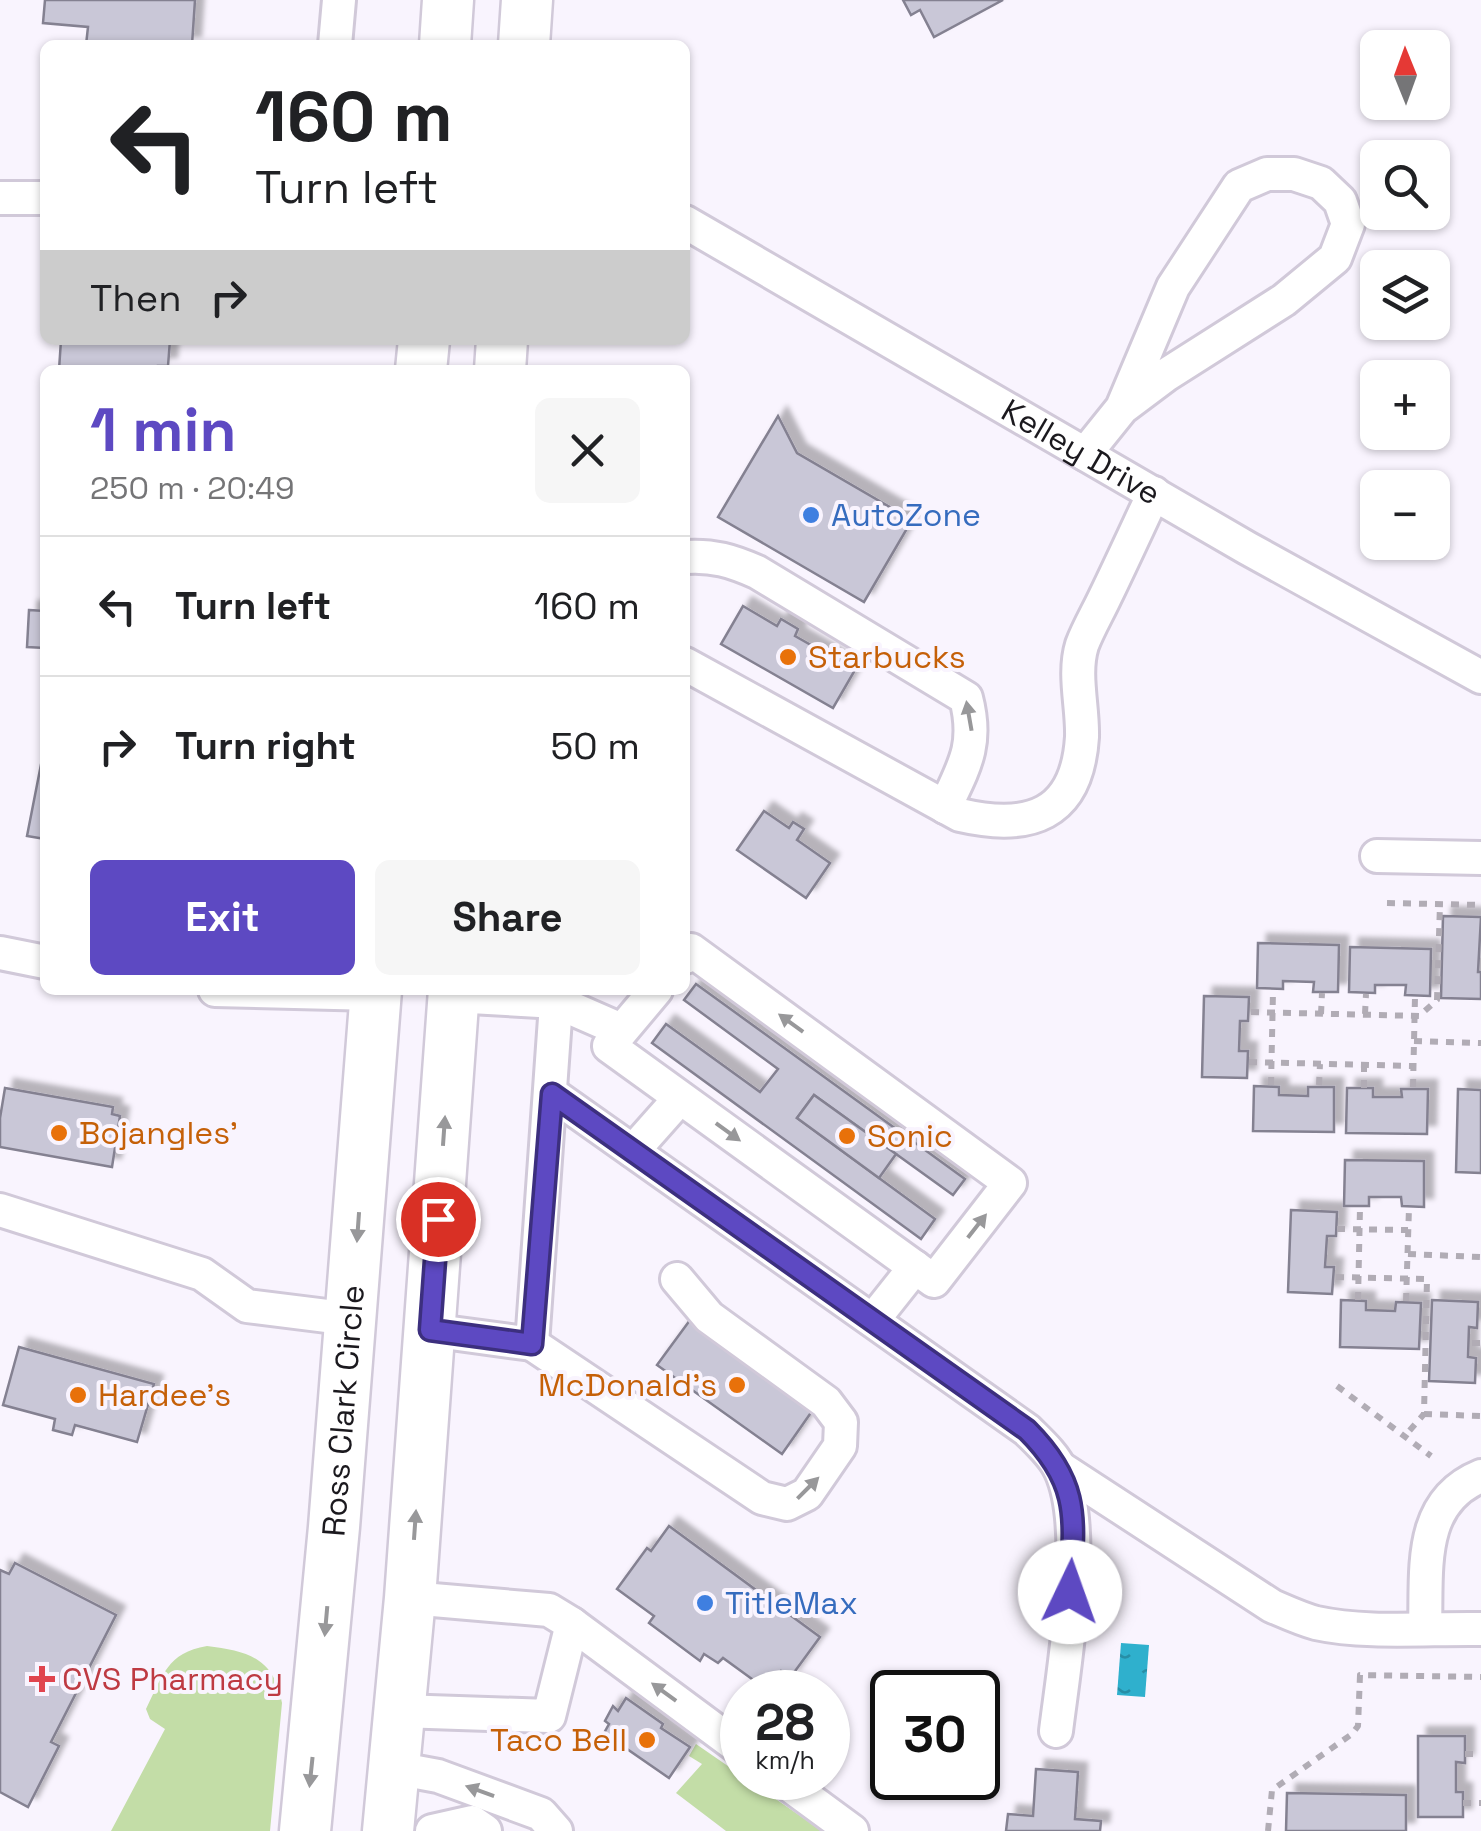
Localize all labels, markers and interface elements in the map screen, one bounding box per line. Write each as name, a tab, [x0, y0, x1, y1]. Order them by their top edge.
north arrow	[1360, 30, 1450, 120]
map controls	[1360, 30, 1450, 560]
text: 160 m	[255, 72, 453, 161]
icon: left	[90, 80, 220, 210]
button: search	[1360, 140, 1450, 230]
text: Turn left	[255, 159, 438, 216]
button: layers	[1360, 250, 1450, 340]
icon: right	[201, 270, 256, 325]
text: Then	[90, 274, 181, 322]
button: +	[1360, 360, 1450, 450]
street label: Kelley Drive	[995, 390, 1168, 514]
text: 1 min	[90, 392, 237, 469]
button: close	[535, 398, 640, 503]
text: 250 m · 20:49	[90, 468, 295, 508]
button: −	[1360, 470, 1450, 560]
place label: AutoZone	[831, 495, 981, 535]
marker: AutoZone	[800, 504, 822, 526]
icon: left	[90, 579, 145, 634]
text: Turn left	[175, 582, 331, 630]
text: 160 m	[534, 582, 640, 630]
place label: Starbucks	[808, 637, 966, 677]
marker: Starbucks	[777, 646, 799, 668]
one-way arrow	[961, 700, 976, 731]
icon: right	[90, 719, 145, 774]
text: Turn right	[175, 722, 356, 770]
text: 50 m	[550, 722, 640, 770]
button: Exit	[90, 860, 355, 975]
button: Share	[375, 860, 640, 975]
one-way arrow	[778, 1014, 804, 1033]
place label: Bojangles'	[79, 1113, 238, 1153]
one-way arrow	[436, 1114, 452, 1146]
place label: Sonic	[867, 1116, 953, 1156]
marker: Bojangles'	[48, 1122, 70, 1144]
one-way arrow	[714, 1122, 741, 1141]
marker: Sonic	[836, 1125, 858, 1147]
pin	[396, 1177, 481, 1262]
icon: arrive	[411, 1192, 466, 1247]
one-way arrow	[350, 1211, 366, 1243]
one-way arrow	[966, 1213, 987, 1239]
street label: Ross Clark Circle	[313, 1283, 373, 1538]
place label: McDonald's	[538, 1365, 717, 1405]
marker: McDonald's	[726, 1374, 748, 1396]
place label: Hardee's	[98, 1375, 231, 1415]
marker: Hardee's	[67, 1384, 89, 1406]
one-way arrow	[796, 1476, 820, 1500]
one-way arrow	[407, 1508, 423, 1540]
position arrow	[1018, 1540, 1122, 1644]
place label: TitleMax	[725, 1583, 858, 1623]
marker: TitleMax	[694, 1592, 716, 1614]
one-way arrow	[317, 1605, 333, 1637]
place label: CVS Pharmacy	[62, 1659, 283, 1699]
marker: CVS Pharmacy	[31, 1668, 53, 1690]
speed limit sign: 30	[870, 1670, 1000, 1800]
one-way arrow	[651, 1683, 677, 1702]
text: 28	[755, 1691, 815, 1755]
place label: Taco Bell	[490, 1720, 627, 1760]
marker: Taco Bell	[636, 1729, 658, 1751]
text: km/h	[755, 1744, 815, 1776]
one-way arrow	[303, 1757, 319, 1789]
one-way arrow	[464, 1783, 494, 1798]

